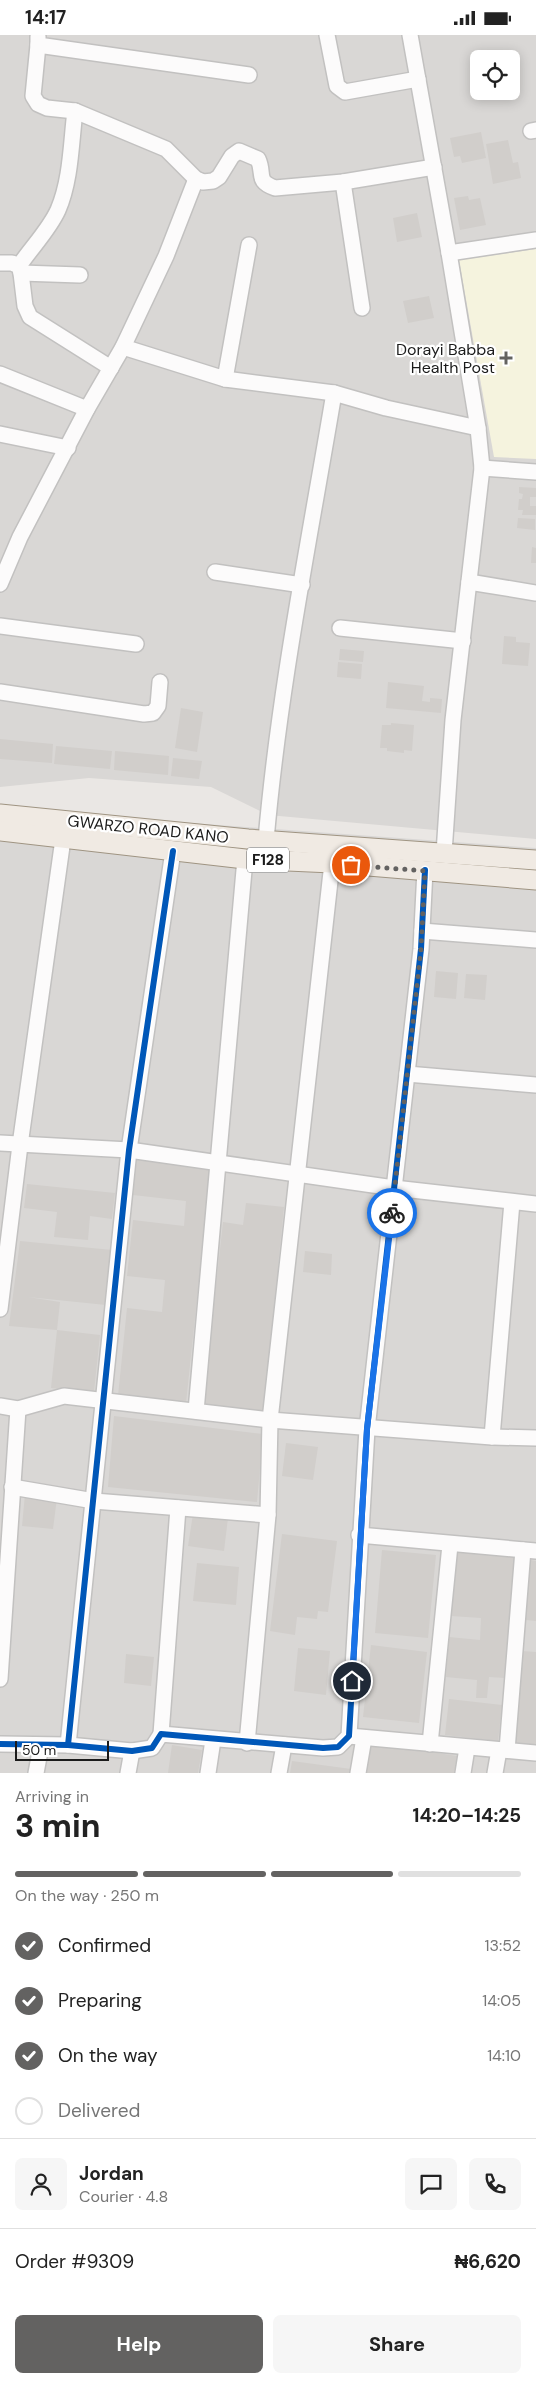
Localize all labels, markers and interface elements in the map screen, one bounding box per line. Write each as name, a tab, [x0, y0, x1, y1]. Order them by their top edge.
text: 14:17	[25, 5, 66, 30]
map controls	[470, 50, 520, 100]
button: locate	[470, 50, 520, 100]
place label: Dorayi Babba Health Post	[396, 339, 495, 378]
marker: Dorayi Babba Health Post	[499, 351, 513, 365]
street label: GWARZO ROAD KANO	[66, 810, 230, 848]
pin	[330, 844, 372, 886]
road number: F128	[247, 847, 289, 873]
icon: bag	[337, 851, 365, 879]
courier	[367, 1188, 417, 1238]
icon: bike	[378, 1199, 406, 1227]
pin	[331, 1660, 373, 1702]
icon: home	[338, 1667, 366, 1695]
scale bar	[15, 1738, 109, 1761]
text: 50 m	[22, 1741, 56, 1759]
text: Arriving in	[15, 1786, 89, 1807]
text: 14:20–14:25	[413, 1803, 521, 1828]
text: 3 min	[15, 1805, 100, 1847]
text: On the way · 250 m	[15, 1885, 159, 1906]
icon: check	[15, 1932, 43, 1960]
text: Confirmed	[58, 1933, 151, 1958]
text: 13:52	[485, 1935, 521, 1956]
icon: check	[15, 1987, 43, 2015]
text: Preparing	[58, 1988, 142, 2013]
text: 14:05	[482, 1990, 521, 2011]
icon: check	[15, 2042, 43, 2070]
text: On the way	[58, 2043, 158, 2068]
text: 14:10	[487, 2045, 521, 2066]
text: Delivered	[58, 2098, 140, 2123]
button: person	[15, 2158, 67, 2210]
button: chat	[405, 2158, 457, 2210]
button: phone	[469, 2158, 521, 2210]
text: Jordan	[79, 2161, 144, 2186]
text: Courier · 4.8	[79, 2186, 168, 2207]
text: Order #9309	[15, 2249, 134, 2274]
text: ₦6,620	[454, 2249, 521, 2274]
button: Help	[15, 2315, 263, 2373]
button: Share	[273, 2315, 521, 2373]

